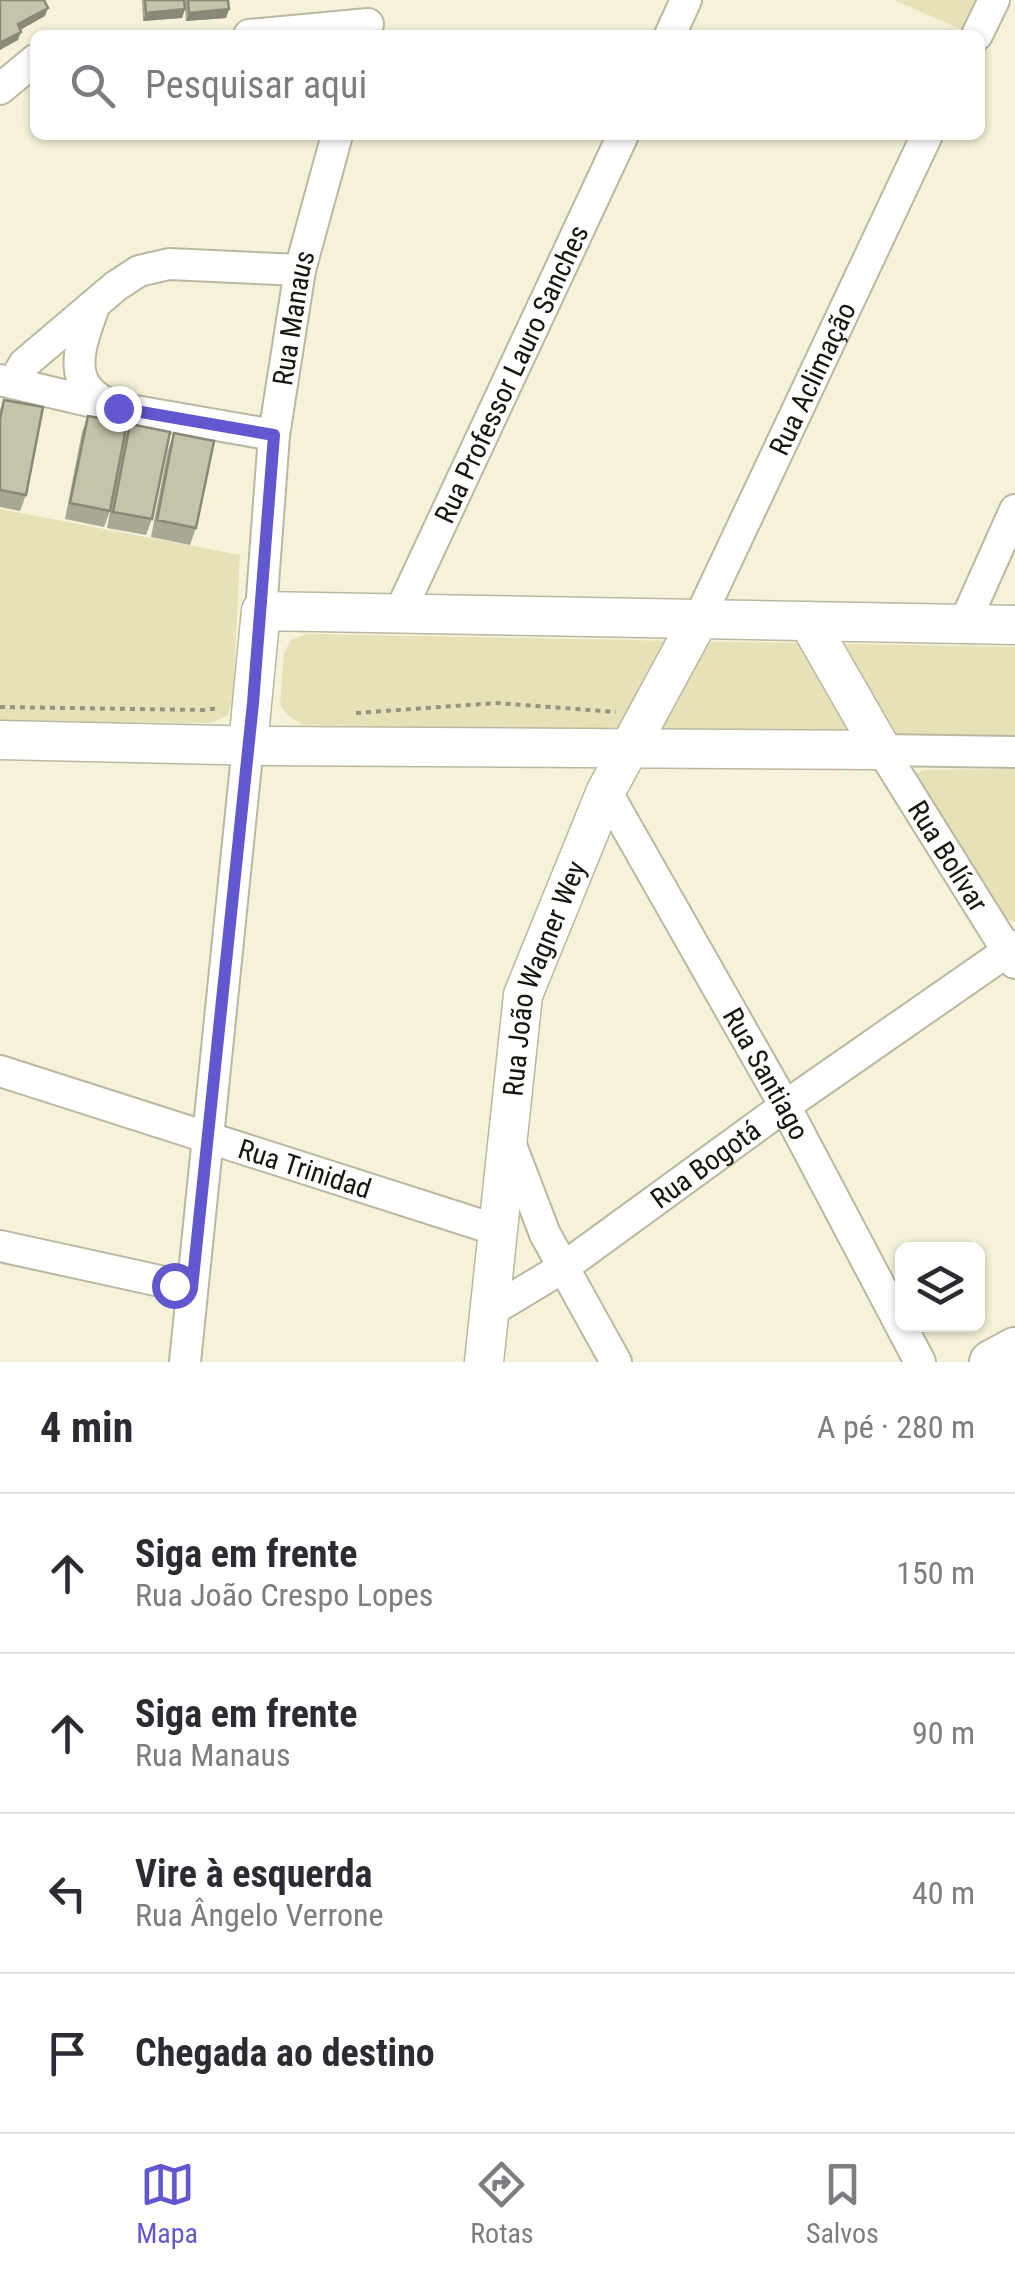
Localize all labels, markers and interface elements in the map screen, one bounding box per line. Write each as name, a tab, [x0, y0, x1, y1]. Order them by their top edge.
search box	[30, 30, 985, 140]
icon: search	[65, 58, 120, 113]
text: Pesquisar aqui	[145, 63, 367, 107]
street label: Rua Professor Lauro Sanches	[427, 220, 595, 528]
street label: Rua Manaus	[266, 247, 321, 388]
street label: Rua Aclimação	[762, 297, 862, 460]
route end	[96, 386, 142, 432]
street label: Rua Bolívar	[901, 795, 995, 918]
street label: Rua João Wagner Wey	[496, 856, 592, 1098]
street label: Rua Santiago	[716, 1002, 816, 1145]
street label: Rua Bogotá	[644, 1113, 766, 1215]
street label: Rua Trinidad	[234, 1132, 375, 1205]
map controls	[895, 1242, 985, 1332]
button: layers	[895, 1242, 985, 1332]
route start	[152, 1263, 198, 1309]
text: 4 min	[40, 1403, 133, 1452]
text: A pé · 280 m	[817, 1408, 975, 1446]
text: Siga em frente	[135, 1532, 357, 1576]
icon: ahead	[40, 1546, 95, 1601]
text: 150 m	[896, 1554, 975, 1592]
text: Rua João Crespo Lopes	[135, 1576, 433, 1614]
text: Siga em frente	[135, 1692, 357, 1736]
icon: ahead	[40, 1706, 95, 1761]
text: 90 m	[912, 1714, 975, 1752]
text: Rua Manaus	[135, 1736, 291, 1774]
text: Vire à esquerda	[135, 1852, 373, 1896]
icon: left	[40, 1866, 95, 1921]
text: 40 m	[912, 1874, 975, 1912]
text: Rua Ângelo Verrone	[135, 1896, 384, 1934]
icon: arrive	[40, 2026, 95, 2081]
text: Chegada ao destino	[135, 2031, 435, 2075]
tab: Mapa	[136, 2157, 198, 2250]
tab: Rotas	[470, 2157, 534, 2250]
tab: Salvos	[806, 2157, 879, 2250]

